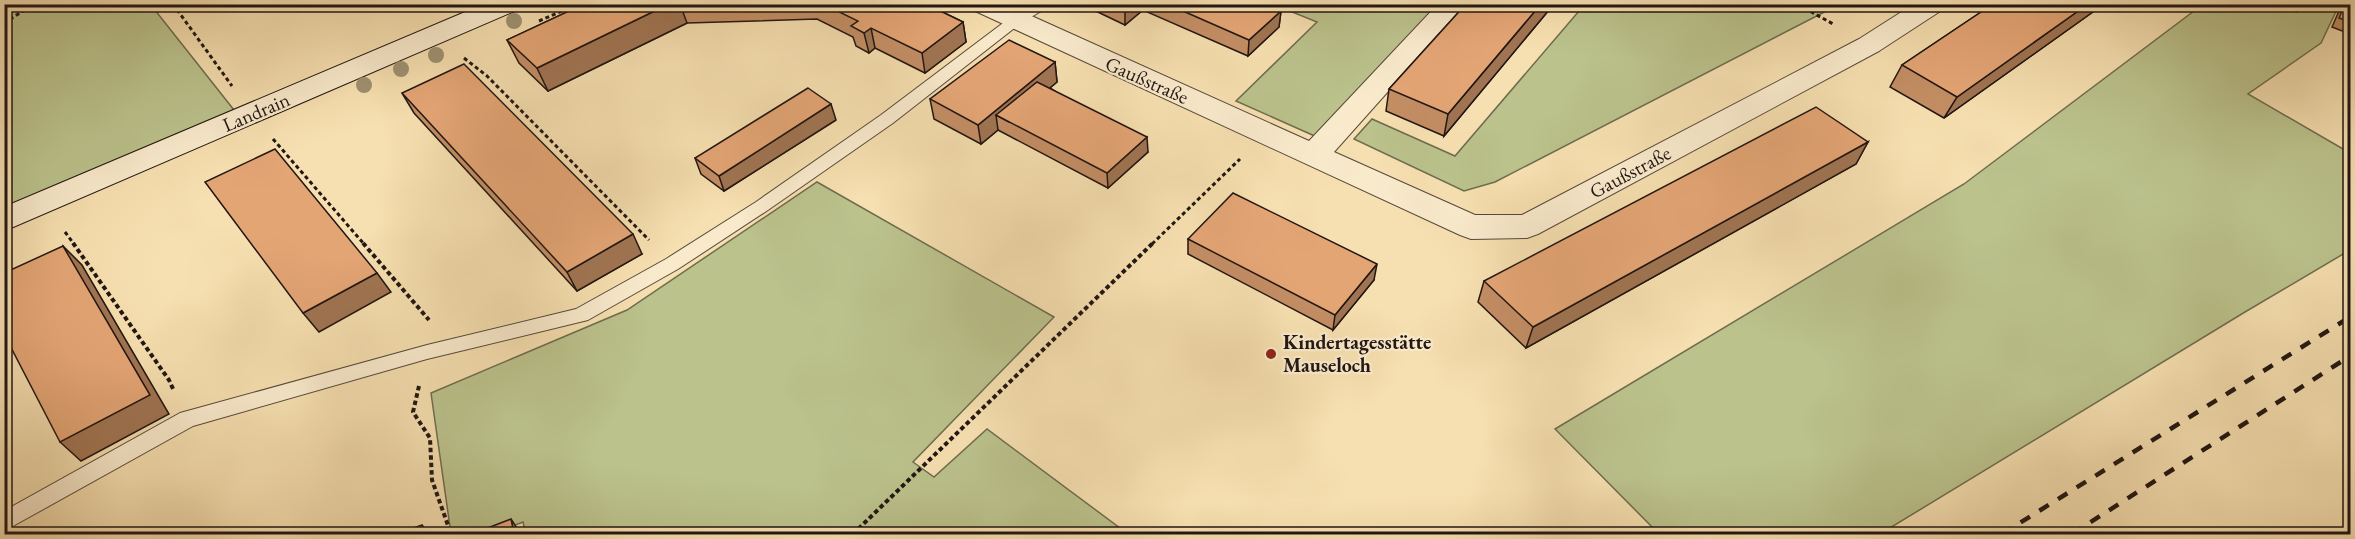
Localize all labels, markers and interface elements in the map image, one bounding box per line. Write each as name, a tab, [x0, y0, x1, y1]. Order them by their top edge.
street label: Gaußstraße	[1101, 50, 1193, 110]
street label: Landrain	[218, 86, 294, 138]
street label: Gaußstraße	[1585, 140, 1675, 204]
place label: Kindertagesstätte Mauseloch	[1283, 329, 1431, 378]
marker: Kindertagesstätte Mauseloch	[1264, 347, 1278, 361]

